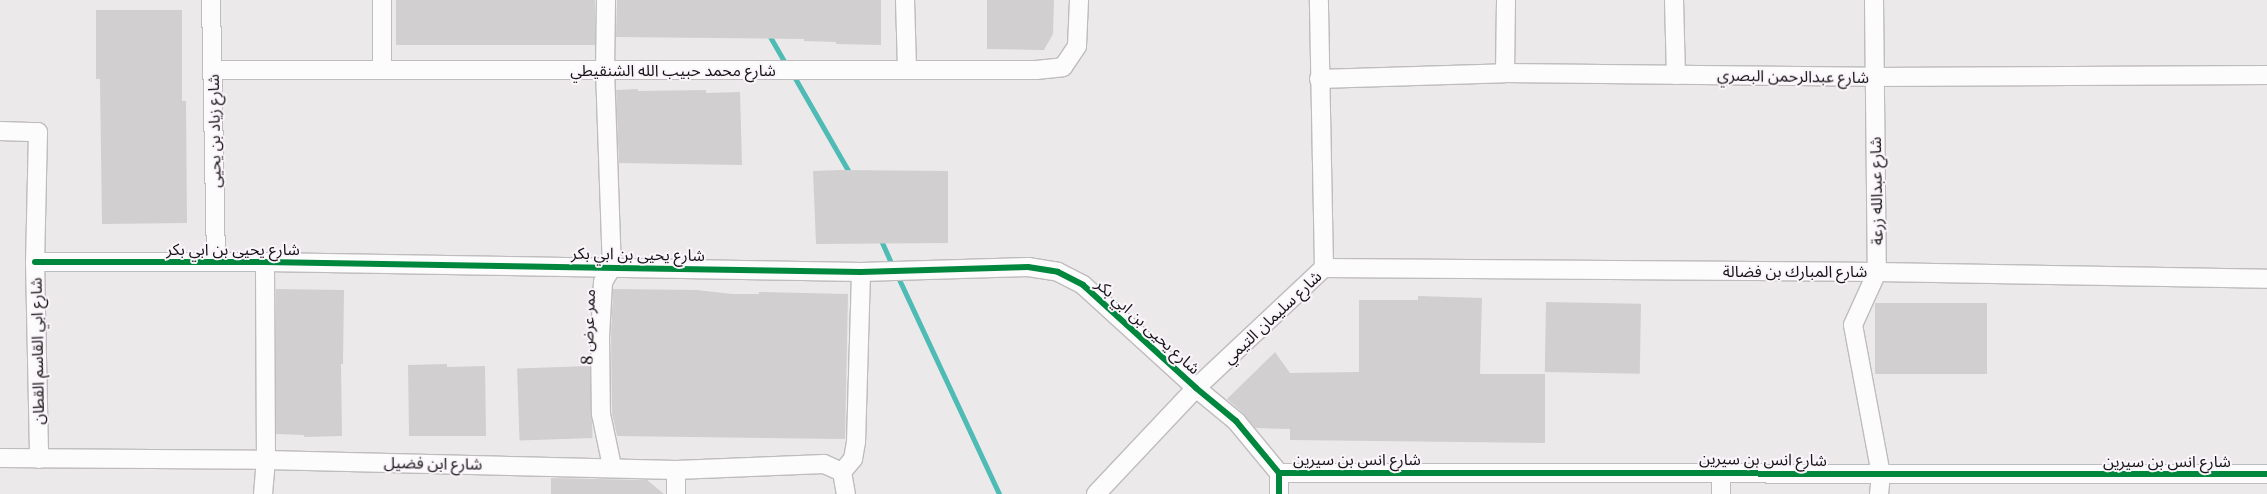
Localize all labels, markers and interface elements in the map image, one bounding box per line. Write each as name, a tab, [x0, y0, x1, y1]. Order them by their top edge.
street label: شارع محمد حبيب الله الشنقيطي	[570, 60, 776, 80]
street label: شارع عبدالرحمن البصري	[1717, 65, 1869, 87]
street label: شارع زياد بن يحيى	[203, 74, 225, 188]
street label: شارع عبدالله زرعة	[1865, 137, 1887, 245]
street label: شارع يحيى بن ابي بكر	[166, 239, 300, 259]
street label: شارع يحيى بن ابي بكر	[571, 243, 705, 265]
street label: شارع المبارك بن فضالة	[1723, 261, 1867, 281]
street label: شارع سليمان التيمي	[1219, 266, 1325, 368]
street label: شارع يحيى بن ابي بكر	[1092, 274, 1204, 378]
street label: شارع ابي القاسم القطان	[26, 277, 48, 425]
street label: ممر عرض 8	[577, 289, 599, 365]
street label: شارع انس بن سيرين	[1699, 448, 1827, 470]
street label: شارع انس بن سيرين	[1293, 449, 1421, 469]
street label: شارع انس بن سيرين	[2103, 451, 2231, 471]
street label: شارع ابن فضيل	[384, 453, 482, 473]

